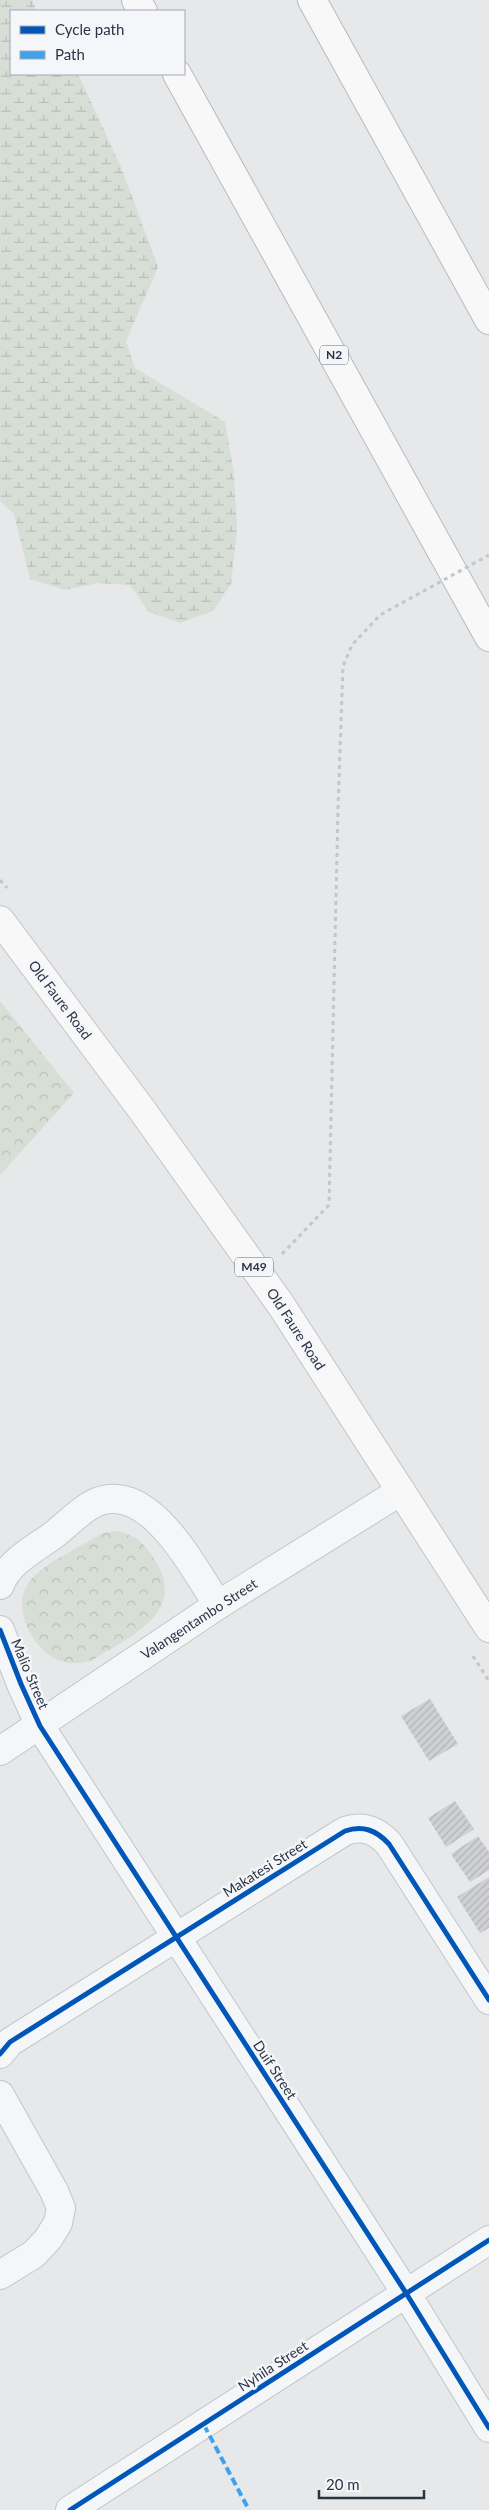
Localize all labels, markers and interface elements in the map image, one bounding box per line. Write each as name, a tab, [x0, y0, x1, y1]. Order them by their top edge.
legend	[10, 10, 185, 75]
text: Cycle path	[55, 20, 124, 38]
text: Path	[55, 45, 85, 63]
road number: N2	[320, 346, 348, 364]
street label: Old Faure Road	[25, 957, 96, 1042]
road number: M49	[235, 1258, 273, 1276]
street label: Old Faure Road	[264, 1285, 329, 1373]
street label: Valangentambo Street	[137, 1575, 260, 1663]
street label: Malio Street	[8, 1636, 53, 1712]
street label: Makatesi Street	[220, 1835, 310, 1900]
street label: Duif Street	[250, 2037, 301, 2102]
street label: Nyhila Street	[235, 2337, 311, 2394]
scale bar	[319, 2468, 424, 2500]
text: 20 m	[326, 2475, 360, 2493]

